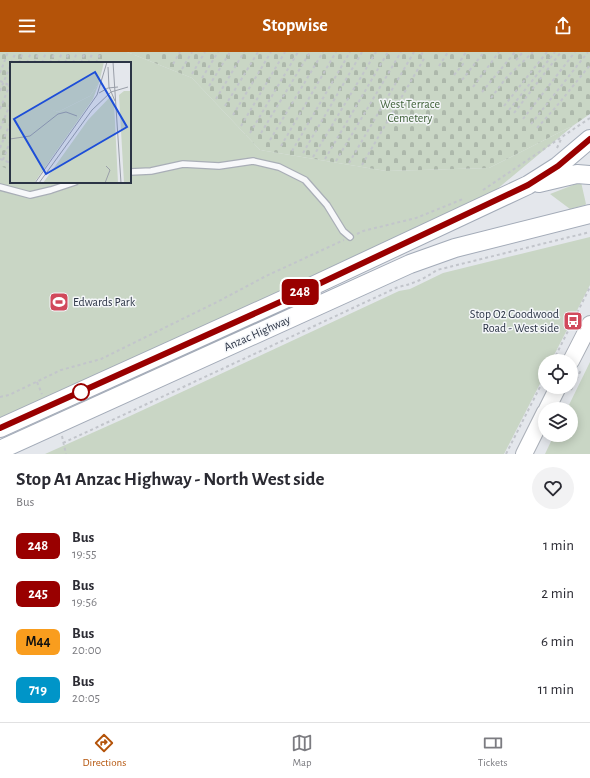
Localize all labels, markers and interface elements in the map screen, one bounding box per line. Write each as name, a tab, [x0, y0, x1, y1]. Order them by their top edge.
icon: menu	[16, 15, 38, 37]
icon: share	[552, 15, 574, 37]
text: Stopwise	[262, 17, 328, 35]
inset map	[10, 62, 131, 183]
park label: West Terrace Cemetery	[380, 98, 440, 125]
line badge: 248	[277, 279, 323, 305]
text: 248	[290, 285, 310, 299]
sports icon: Edwards Park	[48, 291, 70, 313]
place label: Edwards Park	[73, 296, 136, 308]
place label: Stop O2 Goodwood Road - West side	[470, 308, 559, 334]
bus stop icon: Stop O2 Goodwood Road - West side	[562, 310, 584, 332]
street label: Anzac Highway	[222, 313, 292, 354]
map controls	[538, 354, 578, 442]
button: locate	[538, 354, 578, 394]
unlabelled marker	[72, 383, 90, 401]
button: layers	[538, 402, 578, 442]
button: heart	[532, 467, 574, 509]
text: Stop A1 Anzac Highway - North West side	[16, 470, 324, 489]
text: Bus	[16, 496, 34, 509]
text: Bus	[72, 530, 94, 545]
text: 1 min	[543, 538, 574, 553]
text: 248	[28, 539, 48, 553]
text: 19:55	[72, 548, 96, 561]
text: Bus	[72, 578, 94, 593]
text: 2 min	[541, 586, 574, 601]
text: 245	[28, 587, 48, 601]
text: 19:56	[72, 596, 97, 609]
text: Bus	[72, 626, 94, 641]
text: 6 min	[541, 634, 574, 649]
text: M44	[25, 635, 51, 649]
text: 20:00	[72, 644, 101, 657]
text: Bus	[72, 674, 94, 689]
text: 11 min	[538, 682, 574, 697]
text: 719	[29, 683, 47, 697]
text: 20:05	[72, 692, 100, 705]
tab: Directions	[82, 732, 126, 769]
tab: Map	[291, 732, 313, 769]
tab: Tickets	[478, 732, 508, 769]

